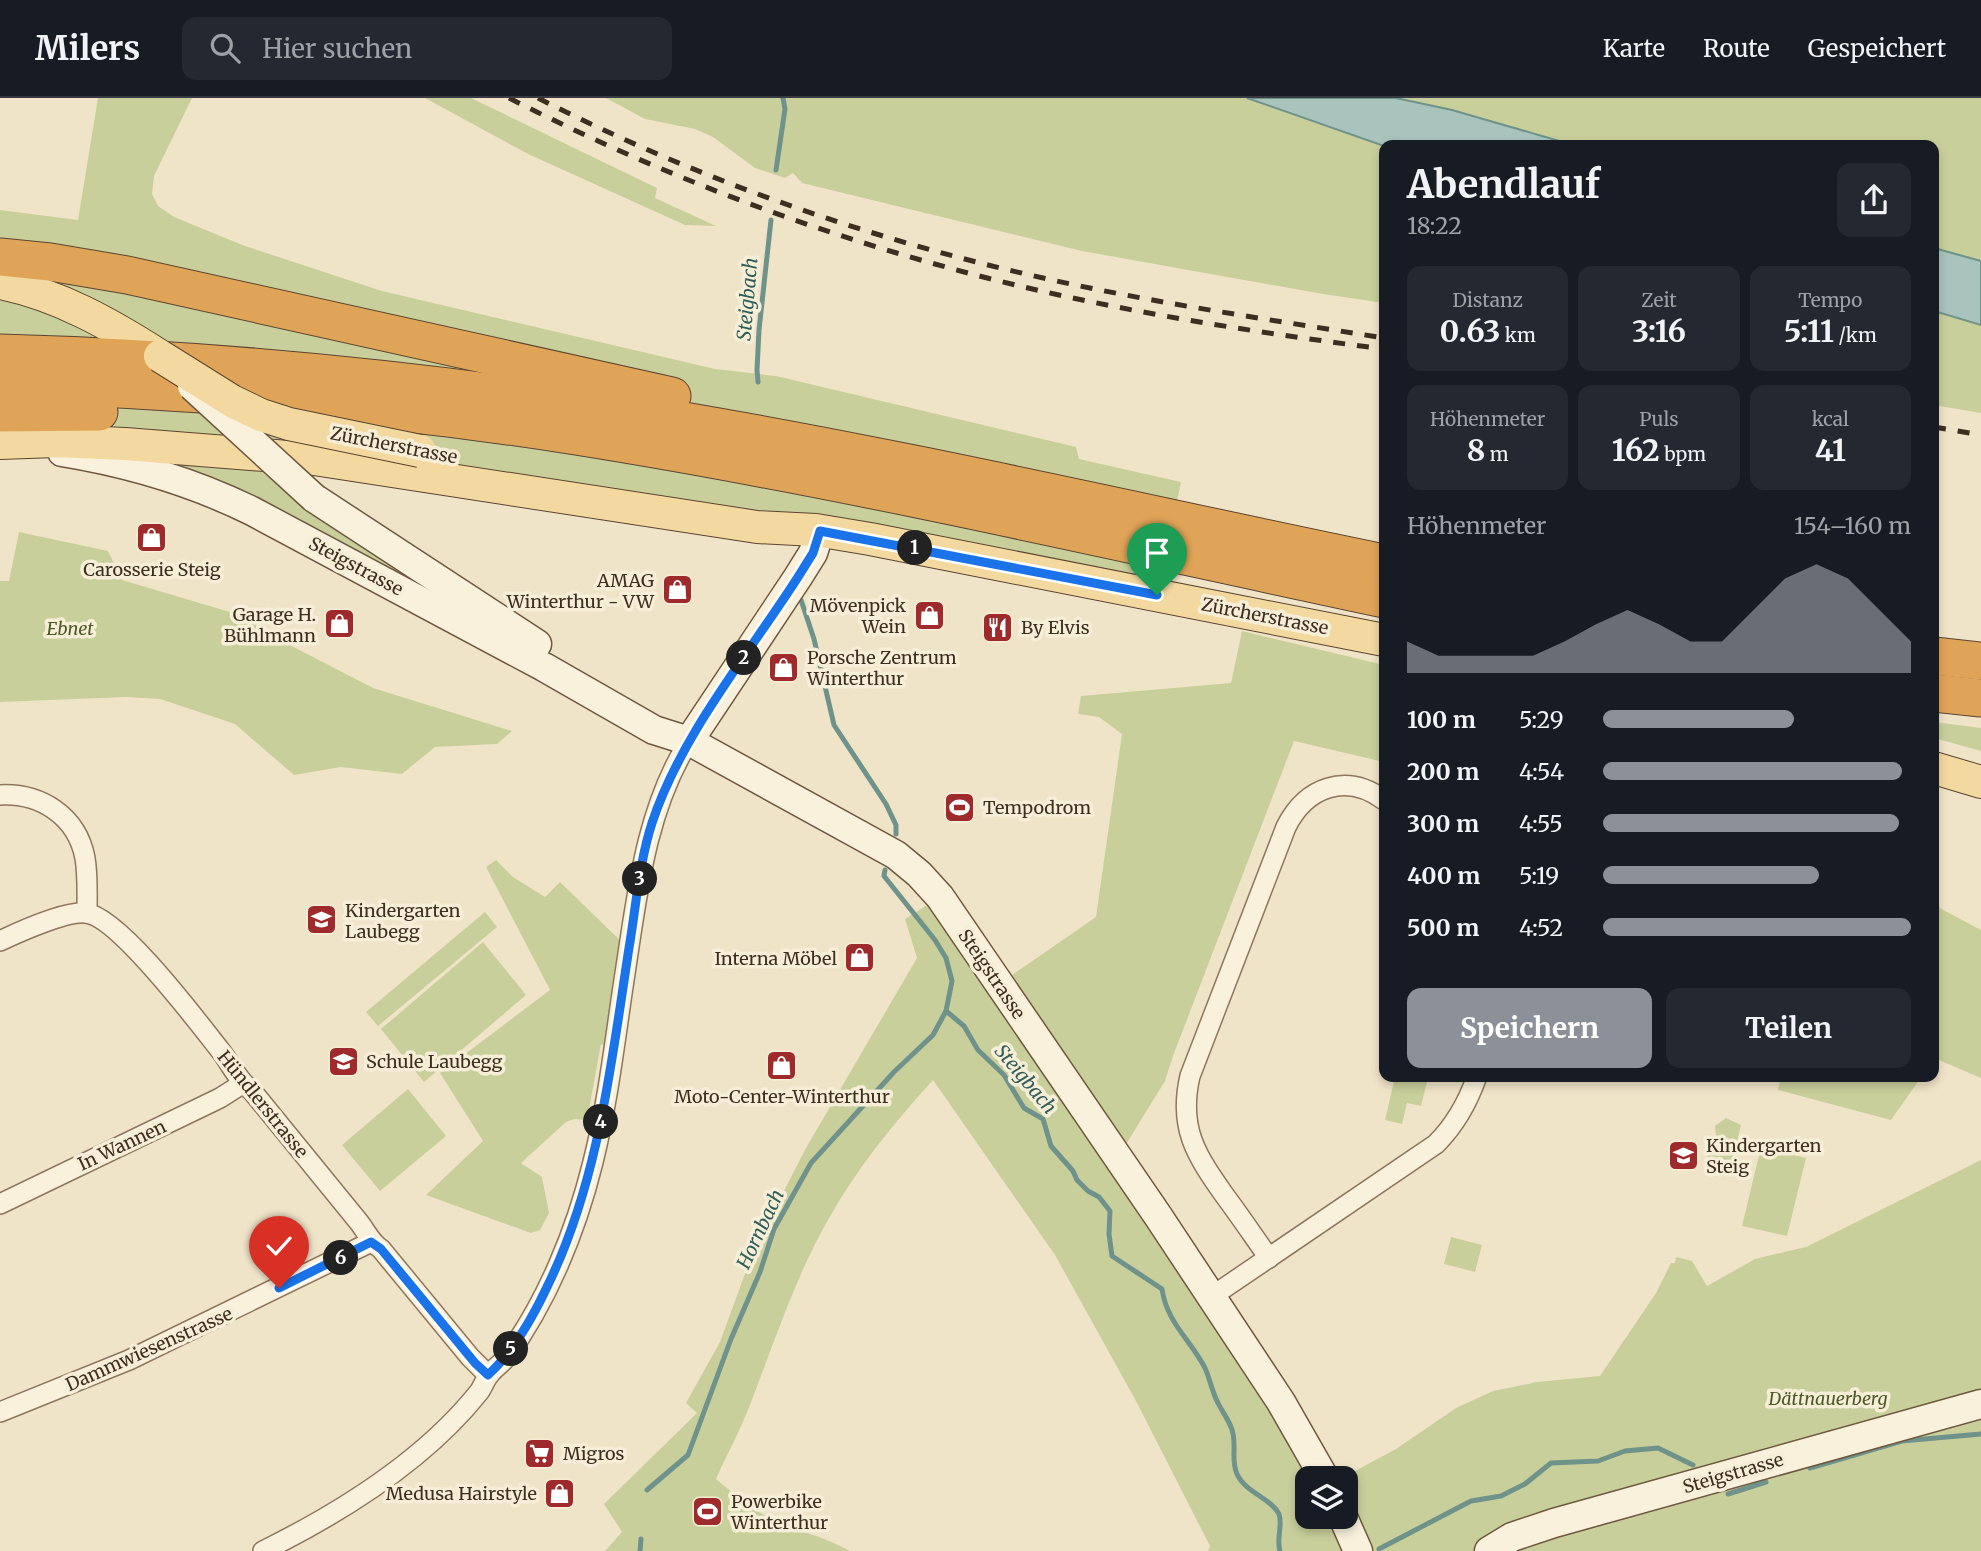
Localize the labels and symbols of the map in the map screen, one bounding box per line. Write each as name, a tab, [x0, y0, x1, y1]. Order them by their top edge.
water label: Steigbach	[731, 256, 763, 342]
street label: Zürcherstrasse	[329, 421, 459, 469]
shop icon: Carosserie Steig	[135, 521, 169, 555]
pin	[1127, 523, 1187, 595]
street label: Steigstrasse	[305, 531, 407, 601]
pin: 1	[898, 531, 932, 566]
place label: Carosserie Steig	[83, 558, 221, 581]
place label: AMAG Winterthur - VW	[506, 569, 655, 613]
shop icon: AMAG Winterthur - VW	[660, 573, 694, 607]
street label: Zürcherstrasse	[1200, 592, 1330, 640]
place label: Mövenpick Wein	[810, 594, 907, 638]
shop icon: Mövenpick Wein	[912, 598, 946, 632]
place label: Garage H. Bühlmann	[224, 603, 316, 647]
shop icon: Garage H. Bühlmann	[322, 607, 356, 641]
restaurant icon: By Elvis	[981, 610, 1015, 644]
place label: By Elvis	[1021, 616, 1090, 639]
park label: Ebnet	[46, 617, 94, 640]
pin: 2	[726, 640, 762, 676]
place label: Porsche Zentrum Winterthur	[806, 646, 957, 690]
shop icon: Porsche Zentrum Winterthur	[767, 650, 801, 684]
sports icon: Tempodrom	[943, 790, 977, 824]
place label: Tempodrom	[983, 796, 1091, 819]
pin: 3	[622, 862, 658, 896]
place label: Kindergarten Laubegg	[345, 899, 461, 943]
school or university icon: Kindergarten Laubegg	[305, 903, 339, 937]
street label: Steigstrasse	[953, 925, 1031, 1023]
shop icon: Interna Möbel	[843, 941, 877, 975]
place label: Interna Möbel	[714, 947, 837, 970]
water label: Steigbach	[990, 1039, 1062, 1119]
school or university icon: Schule Laubegg	[326, 1044, 360, 1078]
street label: Hündlerstrasse	[213, 1046, 313, 1162]
shop icon: Moto-Center-Winterthur	[765, 1049, 799, 1083]
place label: Schule Laubegg	[366, 1050, 502, 1073]
place label: Moto-Center-Winterthur	[674, 1085, 890, 1108]
pin: 4	[584, 1104, 618, 1140]
street label: In Wannen	[74, 1115, 170, 1175]
place label: Kindergarten Steig	[1706, 1134, 1822, 1178]
school or university icon: Kindergarten Steig	[1666, 1138, 1700, 1172]
water label: Hornbach	[731, 1185, 789, 1274]
pin	[249, 1216, 309, 1288]
pin: 6	[324, 1240, 358, 1276]
street label: Dammwiesenstrasse	[62, 1302, 236, 1396]
pin: 5	[494, 1332, 528, 1366]
park label: Dättnauerberg	[1767, 1387, 1888, 1410]
supermarket icon: Migros	[523, 1436, 557, 1470]
place label: Migros	[563, 1442, 625, 1465]
street label: Steigstrasse	[1680, 1448, 1786, 1498]
shop icon: Medusa Hairstyle	[543, 1476, 577, 1510]
place label: Medusa Hairstyle	[386, 1482, 537, 1505]
place label: Powerbike Winterthur	[730, 1490, 828, 1534]
sports icon: Powerbike Winterthur	[691, 1494, 725, 1528]

